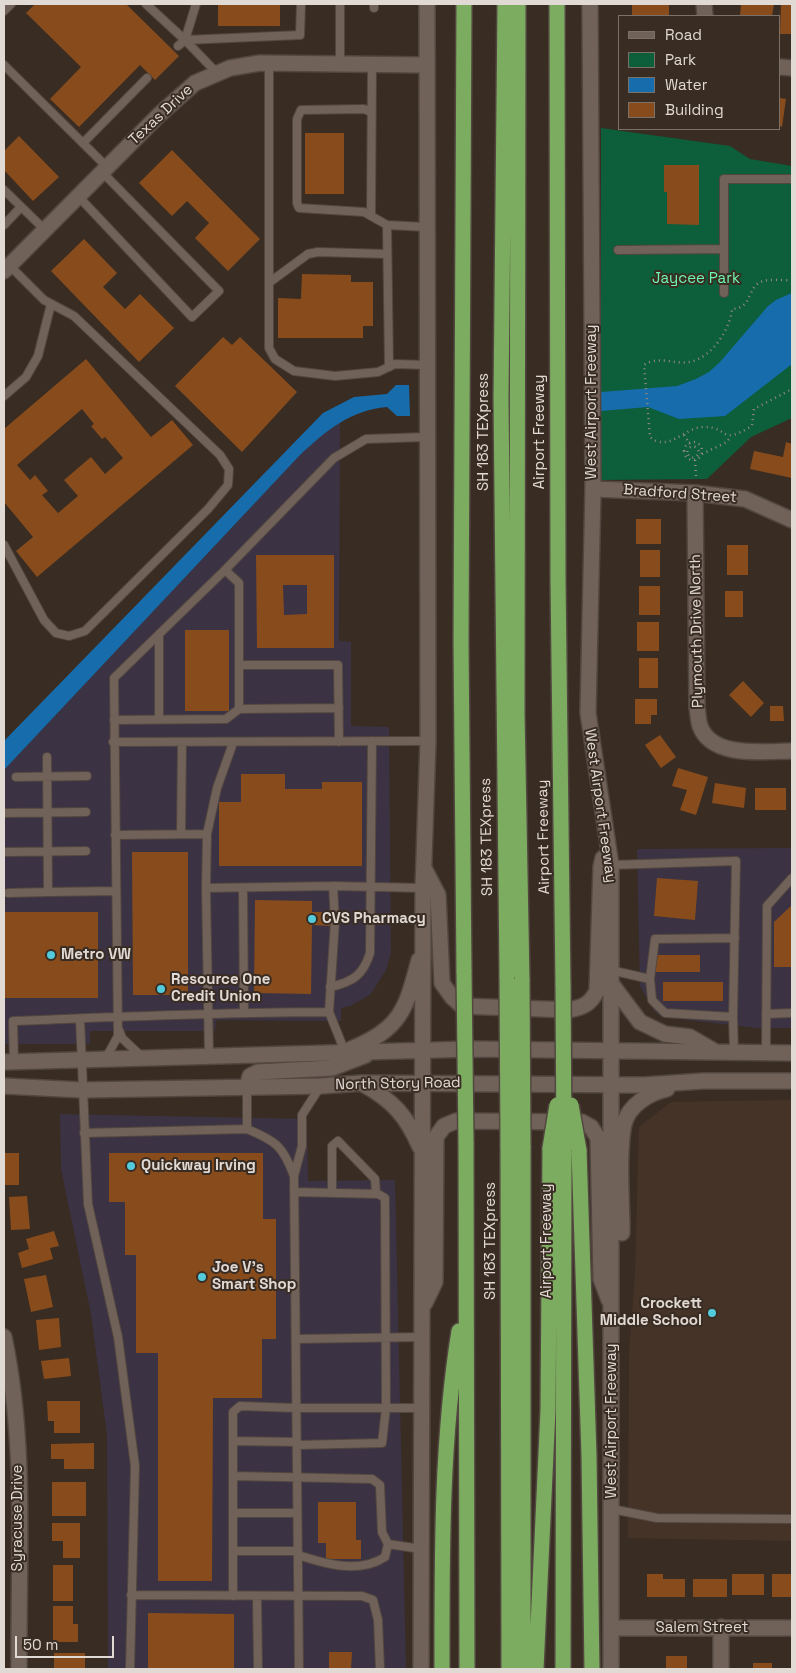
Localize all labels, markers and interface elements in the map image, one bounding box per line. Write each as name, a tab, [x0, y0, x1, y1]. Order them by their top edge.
legend	[618, 15, 781, 130]
text: Road	[665, 25, 702, 44]
text: Park	[665, 50, 696, 69]
text: Water	[665, 75, 707, 94]
street label: Texas Drive	[125, 81, 197, 149]
text: Building	[665, 100, 724, 119]
park label: Jaycee Park	[652, 270, 740, 288]
street label: West Airport Freeway	[583, 324, 601, 480]
street label: SH 183 TEXpress	[475, 373, 493, 491]
street label: Airport Freeway	[531, 375, 549, 489]
street label: Bradford Street	[623, 481, 737, 507]
street label: Plymouth Drive North	[687, 554, 707, 708]
street label: West Airport Freeway	[580, 728, 620, 884]
street label: SH 183 TEXpress	[477, 778, 497, 896]
street label: Airport Freeway	[534, 779, 554, 895]
place label: CVS Pharmacy	[322, 910, 426, 928]
marker: CVS Pharmacy	[306, 913, 318, 925]
place label: Metro VW	[61, 946, 131, 964]
marker: Metro VW	[45, 949, 57, 961]
place label: Resource One Credit Union	[171, 971, 270, 1006]
marker: Resource One Credit Union	[155, 983, 167, 995]
street label: North Story Road	[335, 1074, 461, 1094]
place label: Quickway Irving	[141, 1157, 256, 1175]
marker: Quickway Irving	[125, 1160, 137, 1172]
street label: SH 183 TEXpress	[482, 1182, 500, 1300]
street label: Airport Freeway	[538, 1184, 556, 1298]
place label: Joe V's Smart Shop	[212, 1259, 296, 1294]
marker: Joe V's Smart Shop	[196, 1271, 208, 1283]
place label: Crockett Middle School	[600, 1295, 702, 1330]
marker: Crockett Middle School	[706, 1307, 718, 1319]
street label: West Airport Freeway	[603, 1343, 621, 1499]
street label: Syracuse Drive	[9, 1465, 27, 1571]
street label: Salem Street	[656, 1619, 748, 1637]
scale bar	[18, 1626, 116, 1658]
text: 50 m	[23, 1635, 58, 1654]

